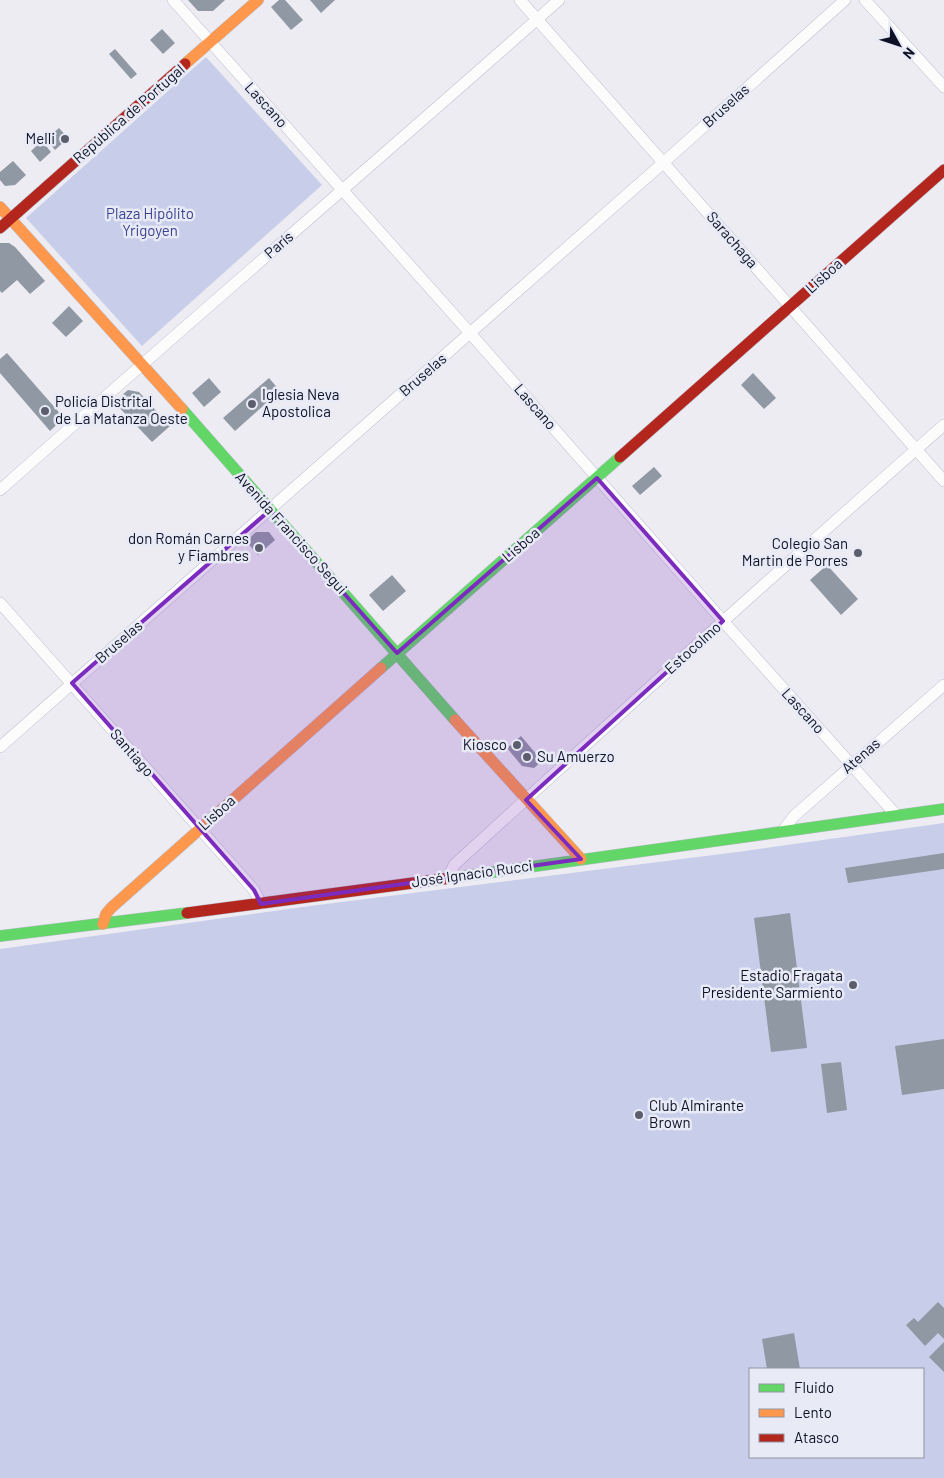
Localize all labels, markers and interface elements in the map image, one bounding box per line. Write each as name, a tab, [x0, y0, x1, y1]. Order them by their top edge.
north arrow	[874, 20, 924, 70]
text: N	[900, 45, 919, 63]
street label: República de Portugal	[69, 60, 188, 167]
street label: Lascano	[242, 78, 292, 131]
street label: Bruselas	[698, 80, 752, 131]
place label: Melli	[26, 129, 55, 147]
marker: Melli	[59, 133, 71, 145]
park label: Plaza Hipólito Yrigoyen	[106, 204, 194, 239]
street label: Sarachaga	[703, 208, 762, 271]
street label: París	[260, 227, 296, 262]
street label: Lisboa	[801, 254, 846, 296]
street label: Bruselas	[395, 349, 450, 400]
street label: Lascano	[511, 380, 561, 433]
place label: Iglesia Neva Apostolica	[262, 385, 340, 420]
place label: Policía Distrital de La Matanza Oeste	[55, 392, 188, 427]
marker: Iglesia Neva Apostolica	[246, 398, 258, 410]
marker: Policía Distrital de La Matanza Oeste	[39, 405, 51, 417]
street label: Avenida Francisco Segui	[232, 468, 351, 597]
street label: Lisboa	[498, 523, 543, 565]
place label: don Román Carnes y Fiambres	[128, 529, 249, 564]
place label: Colegio San Martin de Porres	[742, 534, 848, 569]
marker: don Román Carnes y Fiambres	[253, 542, 265, 554]
marker: Colegio San Martin de Porres	[852, 547, 864, 559]
street label: Bruselas	[91, 616, 146, 667]
street label: Estocolmo	[660, 617, 724, 677]
street label: Lascano	[779, 684, 829, 737]
street label: Santiago	[107, 725, 158, 780]
street label: Atenas	[837, 734, 883, 777]
place label: Kiosco	[463, 735, 507, 753]
marker: Kiosco	[511, 739, 523, 751]
place label: Su Amuerzo	[537, 747, 615, 765]
marker: Su Amuerzo	[521, 751, 533, 763]
street label: Lisboa	[194, 791, 239, 833]
street label: José Ignacio Rucci	[410, 856, 534, 890]
place label: Estadio Fragata Presidente Sarmiento	[702, 966, 843, 1001]
marker: Estadio Fragata Presidente Sarmiento	[847, 979, 859, 991]
place label: Club Almirante Brown	[649, 1096, 744, 1131]
marker: Club Almirante Brown	[633, 1109, 645, 1121]
legend	[749, 1368, 924, 1458]
text: Fluido	[794, 1378, 834, 1396]
text: Lento	[794, 1403, 832, 1421]
text: Atasco	[794, 1428, 839, 1446]

